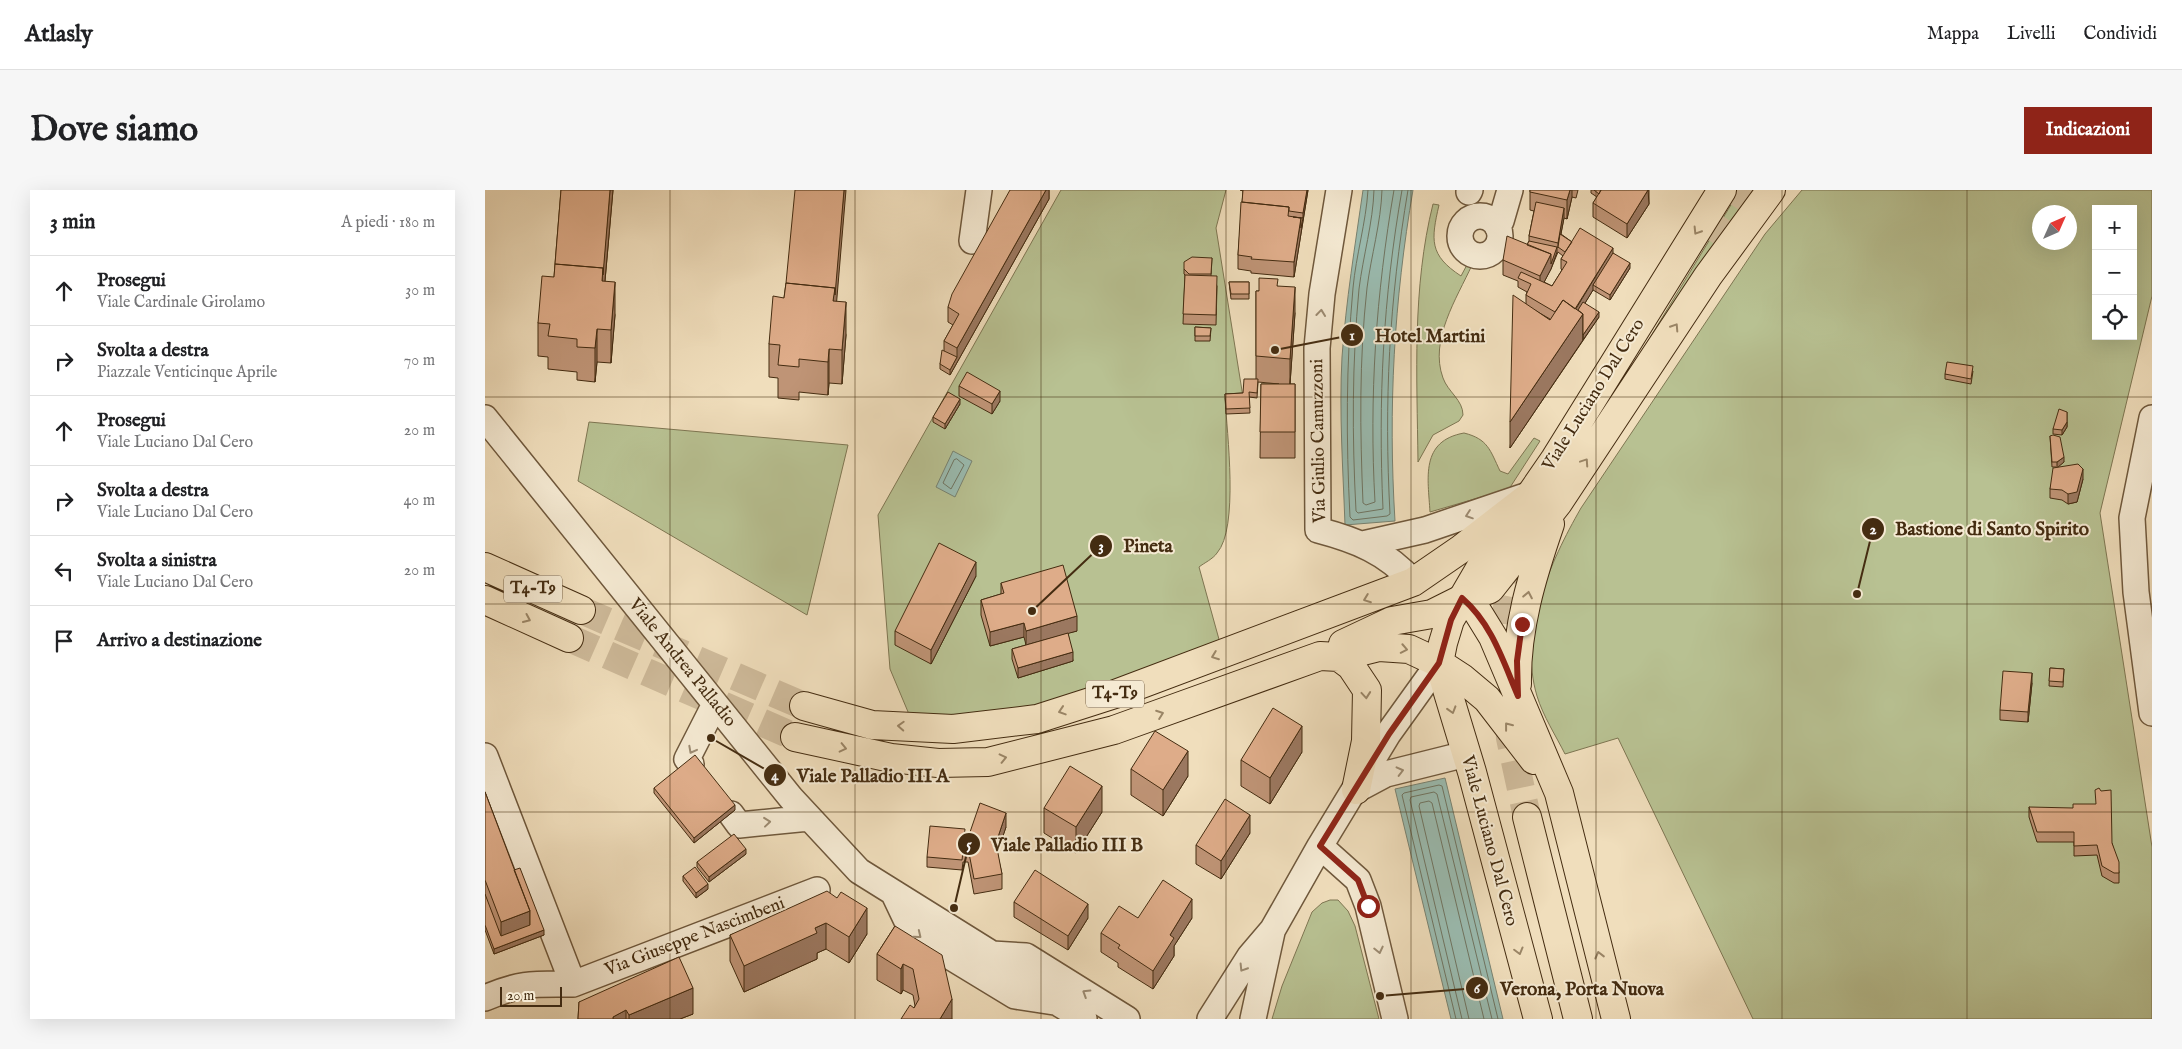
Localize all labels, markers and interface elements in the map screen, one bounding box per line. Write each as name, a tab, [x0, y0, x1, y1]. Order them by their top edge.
text: Atlasly	[25, 19, 93, 50]
text: Mappa	[1927, 23, 1979, 46]
text: Livelli	[2007, 23, 2055, 46]
text: Condividi	[2083, 23, 2157, 46]
button: Indicazioni	[2024, 107, 2152, 154]
text: Dove siamo	[30, 108, 198, 153]
north arrow	[2032, 205, 2077, 250]
map controls	[2092, 205, 2137, 340]
button: +	[2092, 205, 2137, 250]
text: 3 min	[50, 209, 95, 236]
text: A piedi · 180 m	[341, 213, 435, 233]
one-way arrow	[1693, 226, 1703, 235]
button: −	[2092, 250, 2137, 295]
text: Prosegui	[97, 269, 166, 293]
icon: ahead	[50, 277, 78, 305]
text: 30 m	[405, 281, 435, 301]
text: Viale Cardinale Girolamo	[97, 293, 265, 313]
button: locate	[2092, 295, 2137, 340]
one-way arrow	[1315, 308, 1326, 316]
street label: Viale Luciano Dal Cero	[1537, 314, 1650, 476]
callout: Hotel Martini	[1339, 318, 1495, 352]
one-way arrow	[1669, 323, 1678, 333]
text: Hotel Martini	[1375, 325, 1485, 349]
text: 1	[1349, 326, 1355, 345]
text: Svolta a destra	[97, 339, 209, 363]
icon: right	[50, 347, 78, 375]
text: 70 m	[404, 351, 435, 371]
street label: Via Giulio Camuzzoni	[1306, 358, 1332, 524]
text: Piazzale Venticinque Aprile	[97, 363, 277, 383]
text: Prosegui	[97, 409, 166, 433]
icon: ahead	[50, 417, 78, 445]
text: 20 m	[404, 421, 435, 441]
text: Viale Luciano Dal Cero	[97, 433, 253, 453]
one-way arrow	[1579, 459, 1588, 468]
text: Svolta a destra	[97, 479, 209, 503]
icon: right	[50, 487, 78, 515]
text: 40 m	[403, 491, 435, 511]
text: Viale Luciano Dal Cero	[97, 503, 253, 523]
one-way arrow	[1465, 509, 1474, 519]
callout: Bastione di Santo Spirito	[1860, 512, 2099, 546]
text: Bastione di Santo Spirito	[1895, 518, 2089, 542]
text: 2	[1869, 520, 1877, 539]
callout: Pineta	[1088, 529, 1183, 563]
text: Pineta	[1123, 535, 1174, 559]
text: 3	[1098, 537, 1104, 556]
text: Svolta a sinistra	[97, 549, 217, 573]
icon: left	[50, 557, 78, 585]
text: 20 m	[404, 561, 435, 581]
text: Viale Luciano Dal Cero	[97, 573, 253, 593]
road number: T4-T9	[504, 576, 562, 602]
one-way arrow	[1522, 591, 1532, 600]
street label: Viale Andrea Palladio	[622, 593, 741, 732]
one-way arrow	[1363, 593, 1372, 603]
one-way arrow	[522, 613, 531, 623]
route end	[1511, 613, 1534, 636]
icon: arrive	[50, 627, 78, 655]
text: Arrivo a destinazione	[97, 629, 262, 653]
one-way arrow	[1399, 644, 1408, 654]
one-way arrow	[1211, 650, 1220, 660]
road number: T4-T9	[1086, 680, 1144, 708]
one-way arrow	[1360, 691, 1371, 699]
one-way arrow	[1058, 706, 1067, 716]
one-way arrow	[1446, 706, 1456, 714]
one-way arrow	[1155, 710, 1163, 720]
one-way arrow	[897, 721, 905, 732]
one-way arrow	[1506, 723, 1514, 732]
one-way arrow	[838, 742, 847, 753]
one-way arrow	[688, 745, 698, 754]
street label: Viale Luciano Dal Cero	[1455, 752, 1523, 929]
one-way arrow	[999, 753, 1008, 764]
callout: Viale Palladio III A	[762, 758, 960, 792]
text: Viale Palladio III A	[796, 765, 950, 789]
text: 4	[771, 766, 779, 785]
one-way arrow	[1396, 766, 1405, 777]
one-way arrow	[764, 817, 772, 828]
callout: Viale Palladio III B	[956, 827, 1153, 861]
text: Viale Palladio III B	[990, 834, 1143, 858]
text: 5	[966, 835, 972, 854]
street label: Via Giuseppe Nascimbeni	[601, 892, 788, 982]
route start	[1357, 895, 1380, 918]
one-way arrow	[912, 930, 921, 939]
one-way arrow	[1373, 945, 1384, 954]
one-way arrow	[1514, 946, 1524, 954]
one-way arrow	[1595, 951, 1605, 959]
one-way arrow	[1239, 962, 1249, 971]
callout: Verona, Porta Nuova	[1465, 971, 1674, 1005]
text: Verona, Porta Nuova	[1499, 978, 1665, 1002]
text: 6	[1474, 979, 1481, 998]
scale bar	[500, 984, 563, 1007]
text: 20 m	[507, 987, 534, 1005]
one-way arrow	[1082, 990, 1091, 999]

